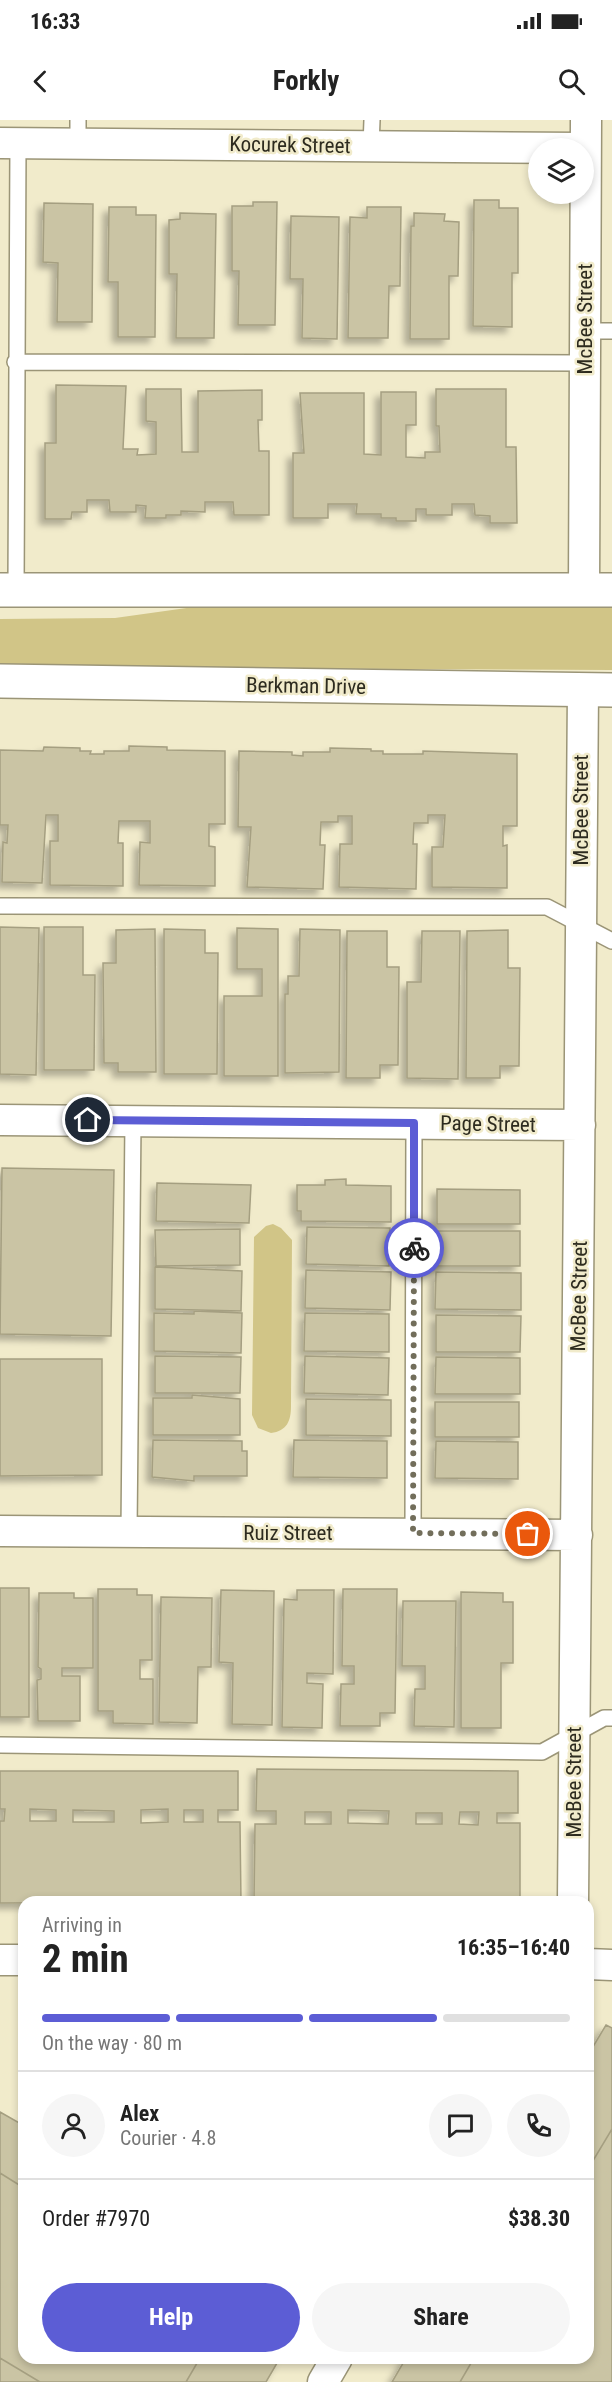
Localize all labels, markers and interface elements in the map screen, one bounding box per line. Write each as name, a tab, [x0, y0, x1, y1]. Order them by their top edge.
text: 16:33	[30, 9, 81, 34]
icon: back	[24, 65, 57, 98]
text: Forkly	[273, 65, 339, 97]
icon: search	[555, 65, 588, 98]
street label: Kocurek Street	[229, 132, 351, 158]
map controls	[528, 138, 594, 204]
button: layers	[528, 138, 594, 204]
street label: McBee Street	[573, 264, 597, 374]
street label: Berkman Drive	[246, 673, 366, 699]
street label: McBee Street	[569, 755, 593, 865]
pin	[62, 1094, 113, 1145]
icon: home	[71, 1103, 104, 1136]
street label: Page Street	[440, 1111, 536, 1137]
courier	[384, 1218, 444, 1278]
icon: bike	[398, 1232, 431, 1265]
street label: McBee Street	[566, 1240, 592, 1352]
pin	[502, 1508, 553, 1559]
icon: bag	[511, 1517, 544, 1550]
street label: Ruiz Street	[243, 1521, 333, 1545]
street label: McBee Street	[562, 1727, 586, 1837]
text: Arriving in	[42, 1913, 122, 1937]
text: 16:35–16:40	[457, 1935, 570, 1960]
text: 2 min	[42, 1936, 129, 1982]
text: On the way · 80 m	[42, 2031, 182, 2055]
button: person	[42, 2094, 105, 2157]
button: chat	[429, 2094, 492, 2157]
button: phone	[507, 2094, 570, 2157]
text: Alex	[120, 2101, 159, 2126]
text: Courier · 4.8	[120, 2126, 216, 2150]
text: Order #7970	[42, 2206, 150, 2231]
text: $38.30	[508, 2206, 570, 2231]
button: Help	[42, 2283, 300, 2352]
button: Share	[312, 2283, 570, 2352]

